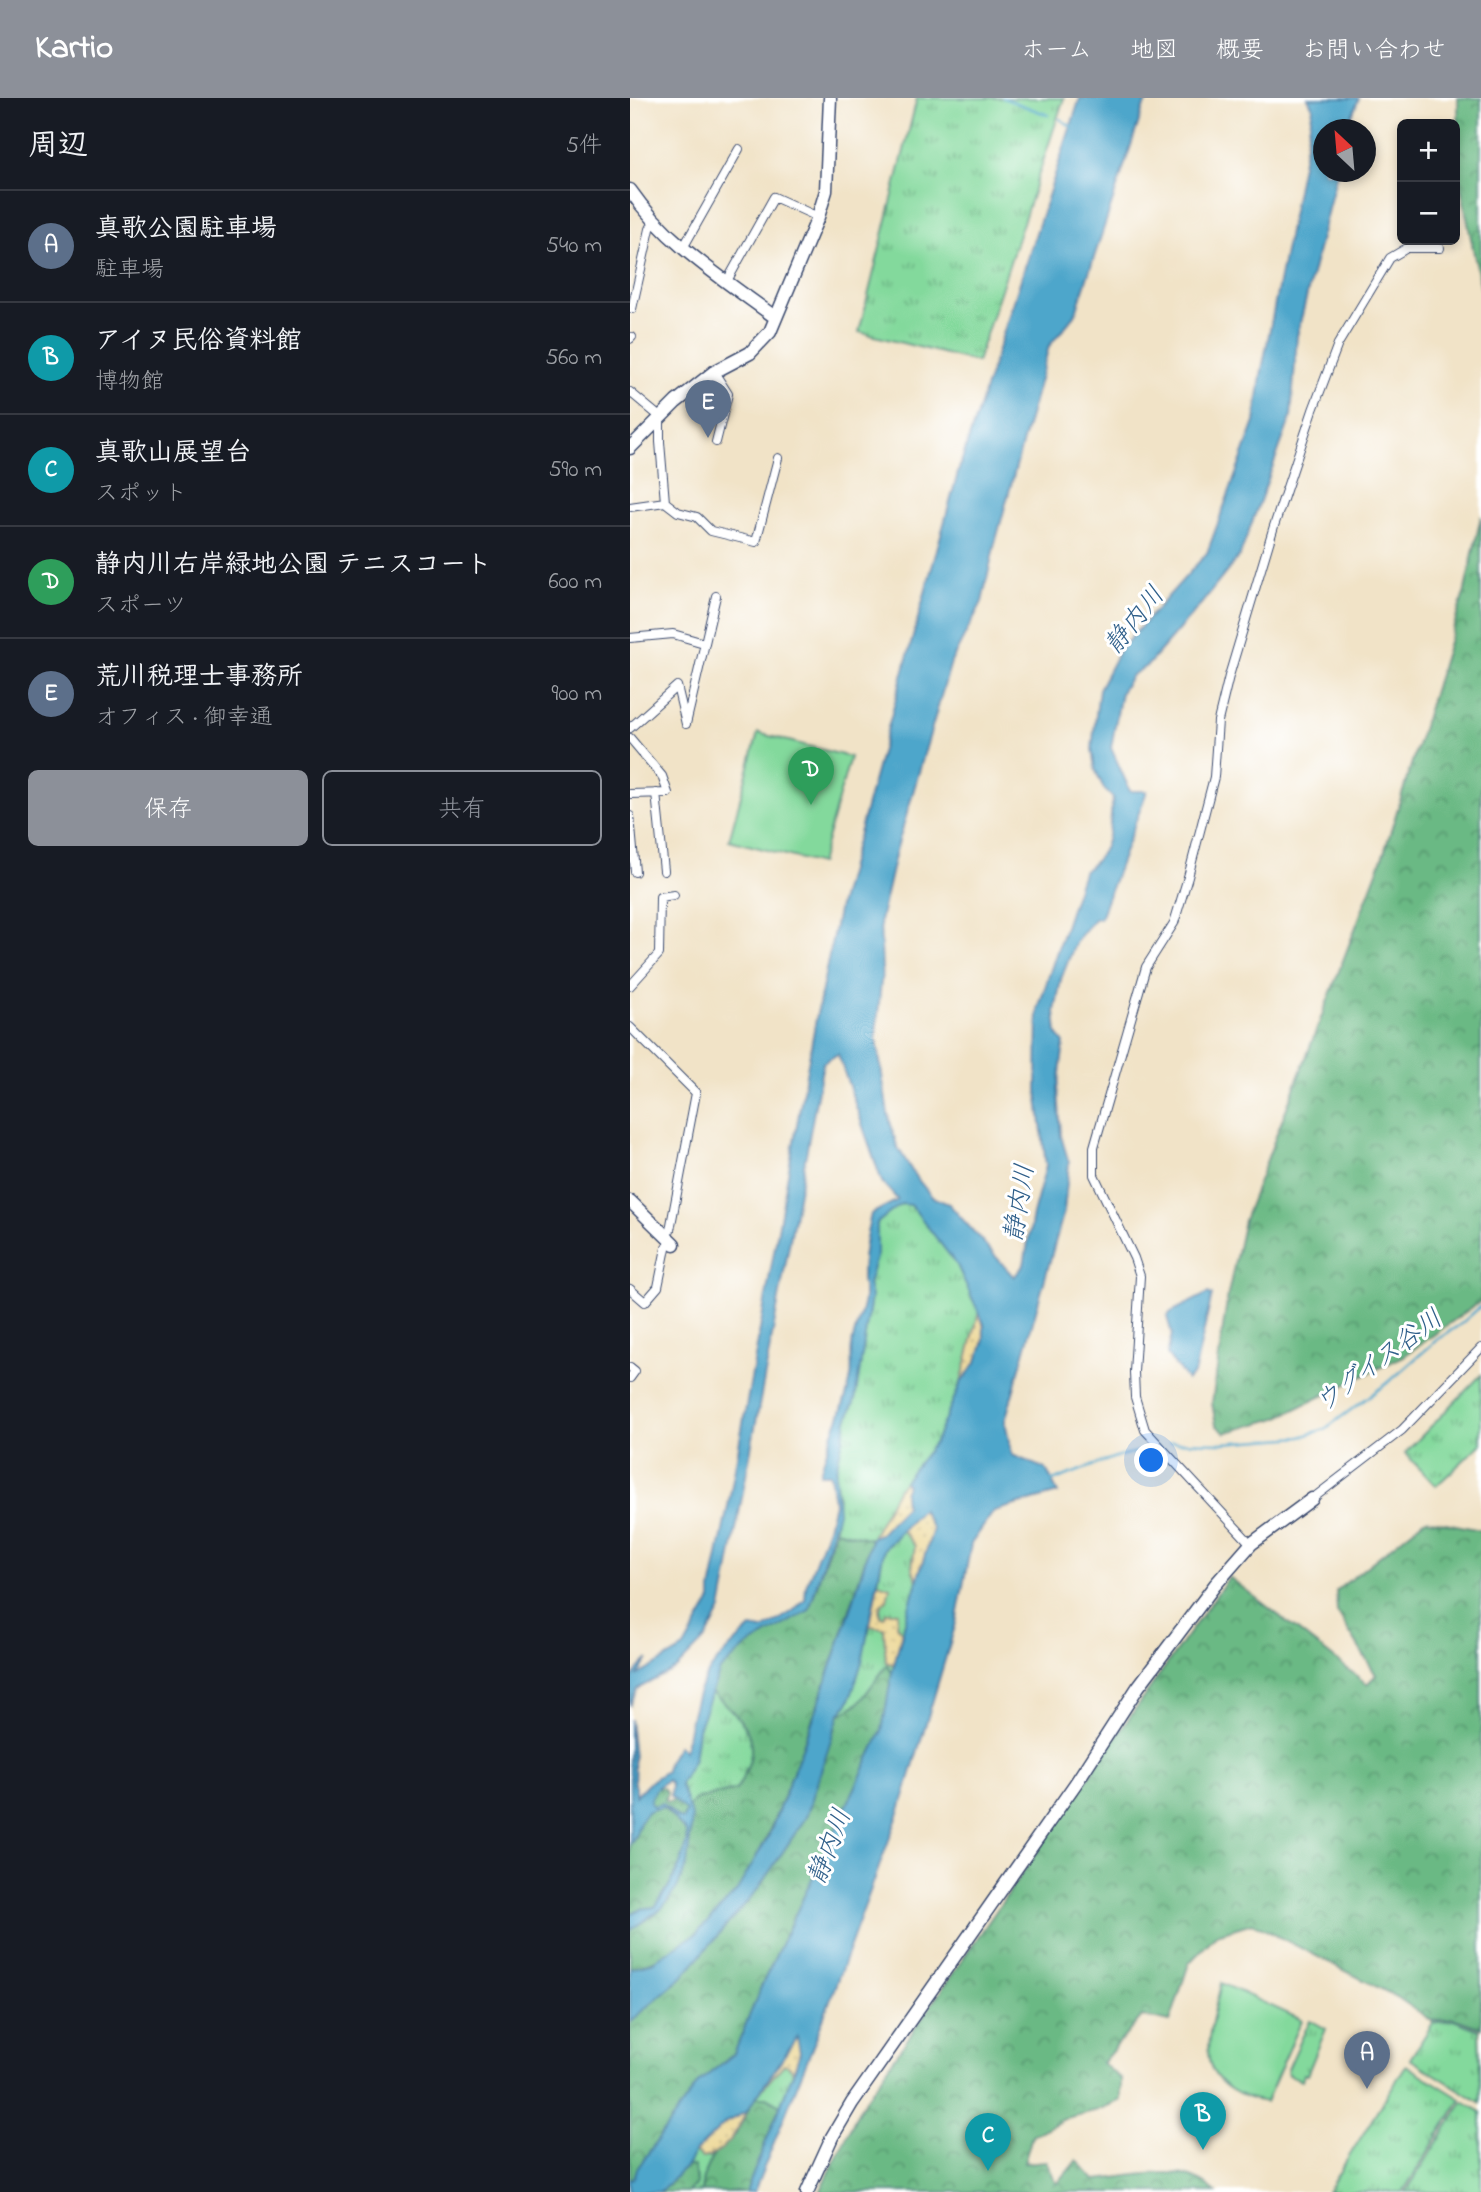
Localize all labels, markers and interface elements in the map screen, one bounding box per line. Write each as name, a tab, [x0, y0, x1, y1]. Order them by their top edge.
text: Kartio	[35, 25, 113, 73]
text: ホーム	[1021, 34, 1092, 69]
text: 地図	[1130, 34, 1178, 69]
text: 概要	[1216, 34, 1264, 69]
text: お問い合わせ	[1302, 34, 1446, 69]
north arrow	[1313, 119, 1376, 182]
map controls	[1397, 119, 1460, 245]
button: +	[1397, 119, 1460, 182]
text: 周辺	[28, 125, 88, 169]
text: 5件	[566, 130, 602, 163]
button: −	[1397, 182, 1460, 245]
text: 真歌公園駐車場	[95, 211, 277, 249]
text: A	[44, 230, 58, 263]
text: 540 m	[546, 230, 602, 263]
text: 駐車場	[95, 254, 164, 287]
text: アイヌ民俗資料館	[95, 323, 301, 361]
text: B	[43, 342, 59, 375]
text: 560 m	[545, 342, 602, 375]
text: 博物館	[95, 366, 164, 399]
pin: E	[685, 380, 731, 438]
text: 真歌山展望台	[95, 435, 251, 473]
text: C	[45, 454, 57, 487]
text: 590 m	[548, 454, 602, 487]
text: スポット	[95, 478, 187, 511]
text: 静内川右岸緑地公園 テニスコート	[95, 547, 492, 585]
text: D	[43, 566, 59, 599]
text: 600 m	[548, 566, 602, 599]
water label: 静内川	[1097, 579, 1175, 663]
text: スポーツ	[95, 590, 187, 623]
text: 荒川税理士事務所	[95, 659, 303, 697]
text: E	[44, 678, 58, 711]
text: 900 m	[552, 678, 602, 711]
text: オフィス · 御幸通	[95, 702, 272, 735]
pin: D	[788, 747, 834, 805]
button: 保存	[28, 770, 308, 846]
button: 共有	[322, 770, 602, 846]
water label: 静内川	[996, 1162, 1046, 1244]
water label: ウグイス谷川	[1308, 1301, 1452, 1423]
your location	[1134, 1443, 1168, 1477]
water label: 静内川	[799, 1804, 863, 1890]
pin: A	[1344, 2031, 1390, 2089]
pin: B	[1180, 2092, 1226, 2150]
pin: C	[965, 2113, 1011, 2171]

